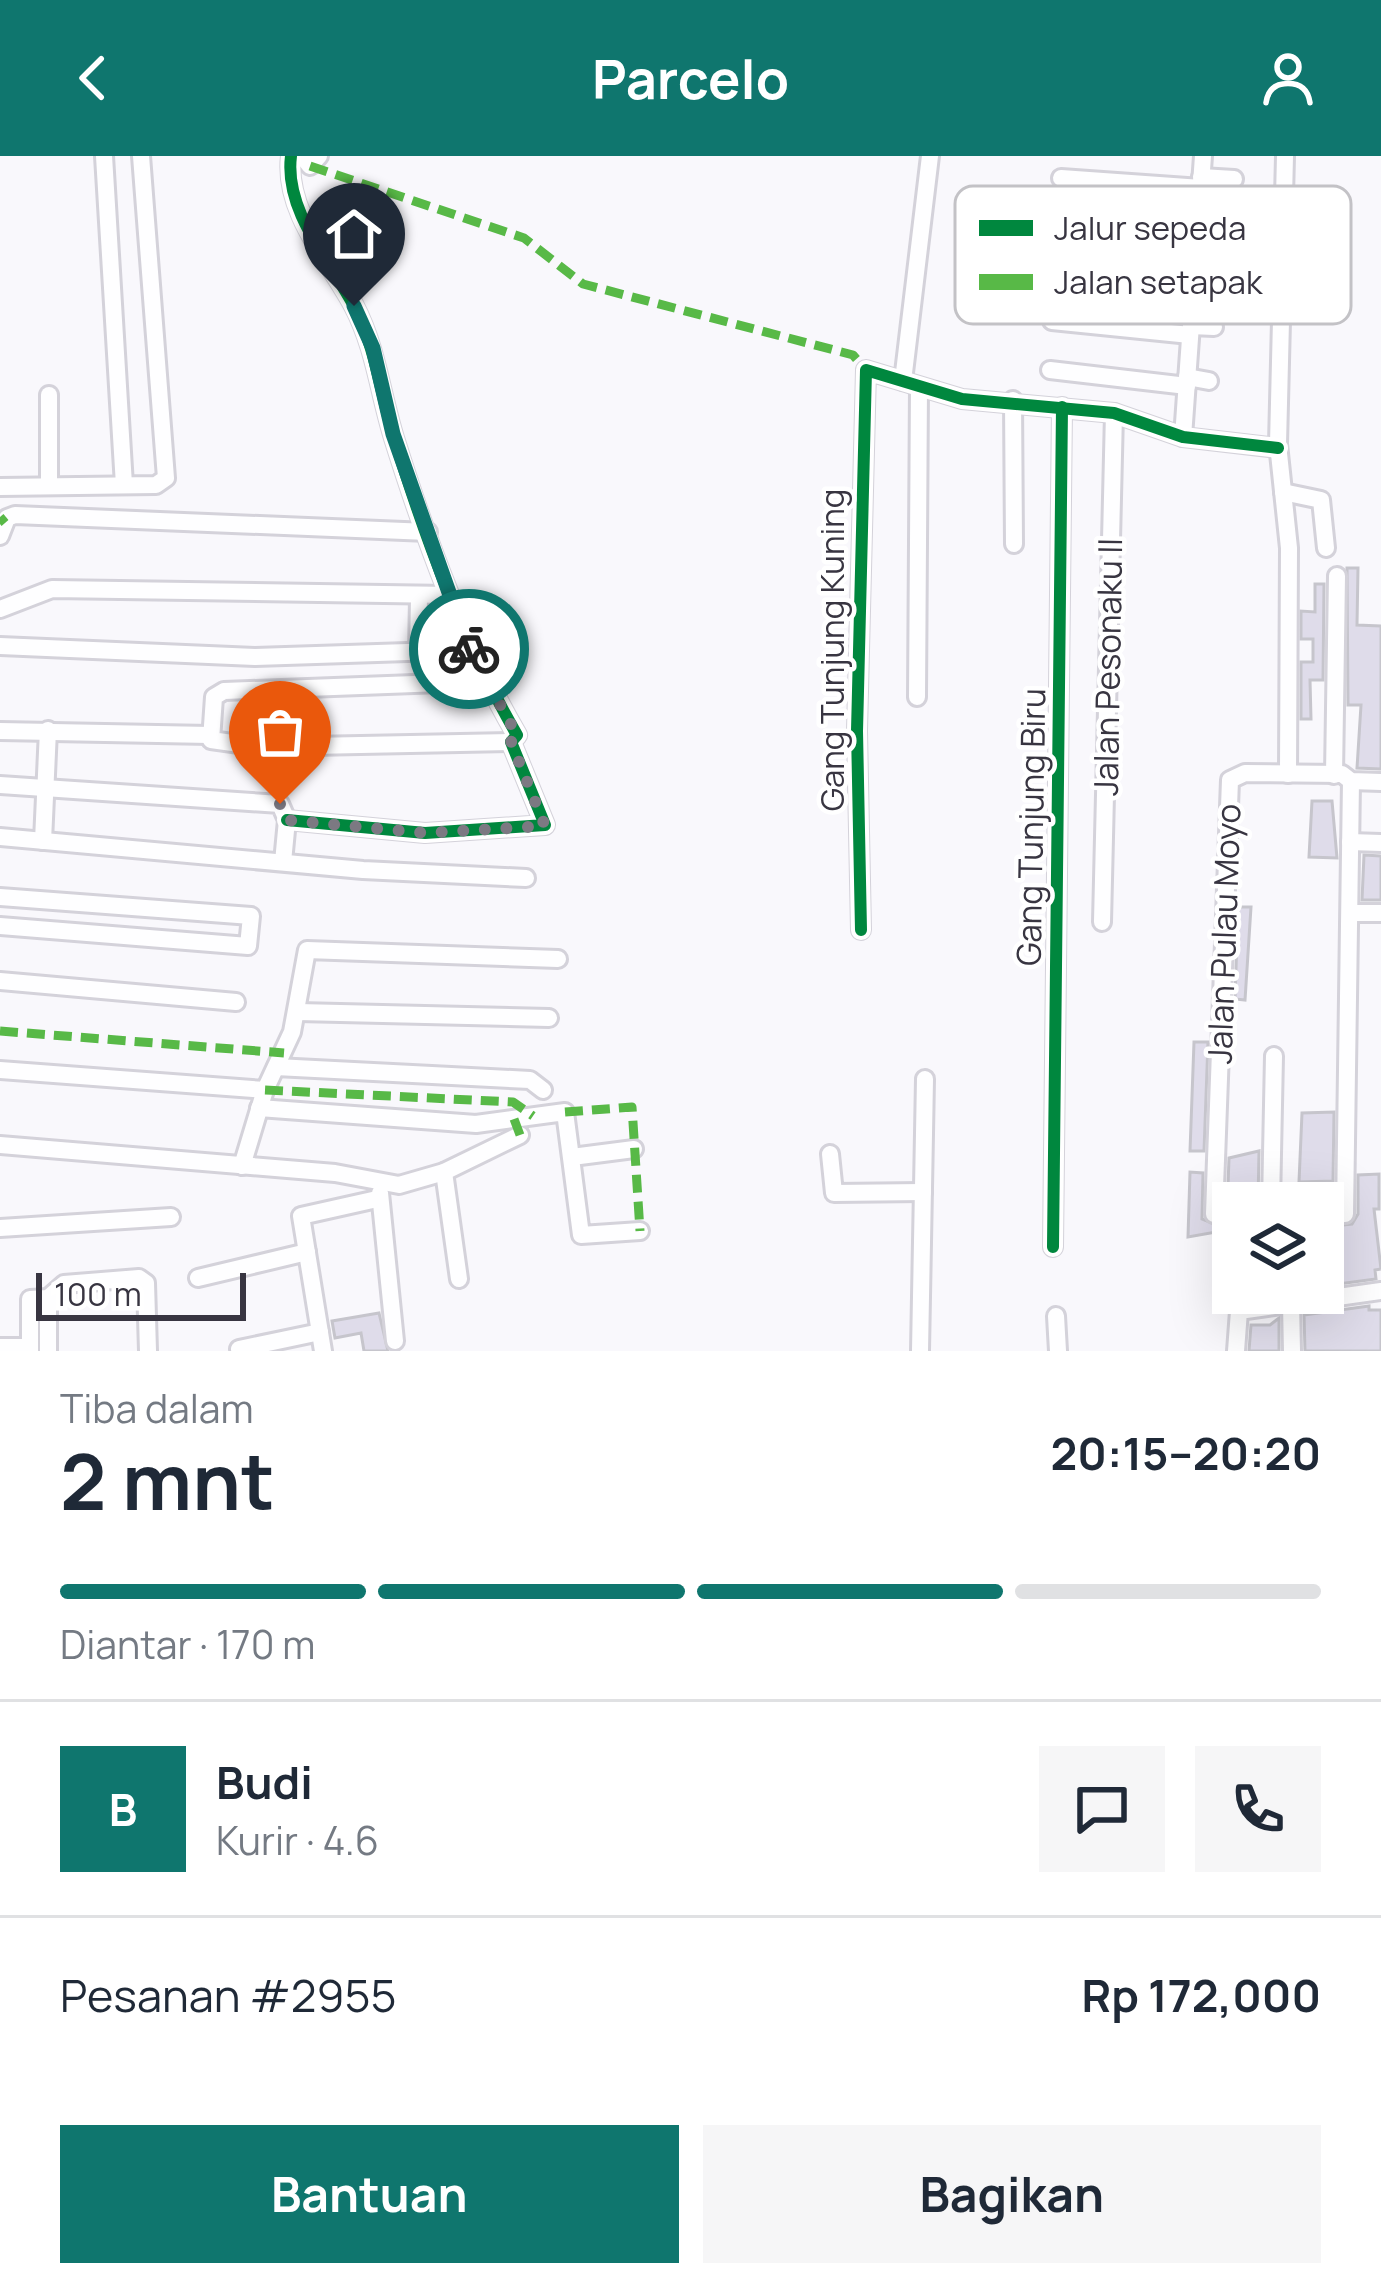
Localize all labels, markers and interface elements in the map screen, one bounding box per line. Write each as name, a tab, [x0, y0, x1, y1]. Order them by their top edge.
text: Parcelo	[592, 41, 789, 115]
icon: back	[60, 45, 126, 111]
icon: person	[1255, 45, 1321, 111]
pin	[303, 183, 405, 306]
legend	[955, 186, 1351, 324]
icon: home	[321, 201, 387, 267]
text: Jalur sepeda	[1054, 205, 1246, 250]
text: Jalan setapak	[1054, 259, 1264, 304]
street label: Gang Tunjung Kuning	[809, 489, 854, 811]
street label: Jalan Pesonaku II	[1083, 538, 1132, 796]
courier	[409, 589, 529, 709]
icon: bike	[436, 616, 502, 682]
pin	[229, 681, 331, 804]
street label: Gang Tunjung Biru	[1006, 688, 1055, 966]
icon: bag	[247, 699, 313, 765]
street label: Jalan Pulau Moyo	[1196, 803, 1251, 1065]
map controls	[1212, 1182, 1344, 1314]
button: layers	[1212, 1182, 1344, 1314]
scale bar	[36, 1267, 246, 1320]
text: 100 m	[54, 1271, 142, 1316]
text: Tiba dalam	[60, 1381, 254, 1435]
text: 20:15–20:20	[1051, 1422, 1321, 1484]
text: 2 mnt	[60, 1427, 275, 1533]
text: Diantar · 170 m	[60, 1617, 315, 1671]
button: chat	[1039, 1746, 1165, 1872]
button: phone	[1195, 1746, 1321, 1872]
text: Budi	[216, 1751, 313, 1813]
text: B	[109, 1778, 137, 1840]
text: Kurir · 4.6	[216, 1813, 379, 1867]
text: Pesanan #2955	[60, 1964, 396, 2026]
text: Rp 172,000	[1082, 1964, 1321, 2026]
button: Bantuan	[60, 2125, 679, 2263]
button: Bagikan	[703, 2125, 1321, 2263]

